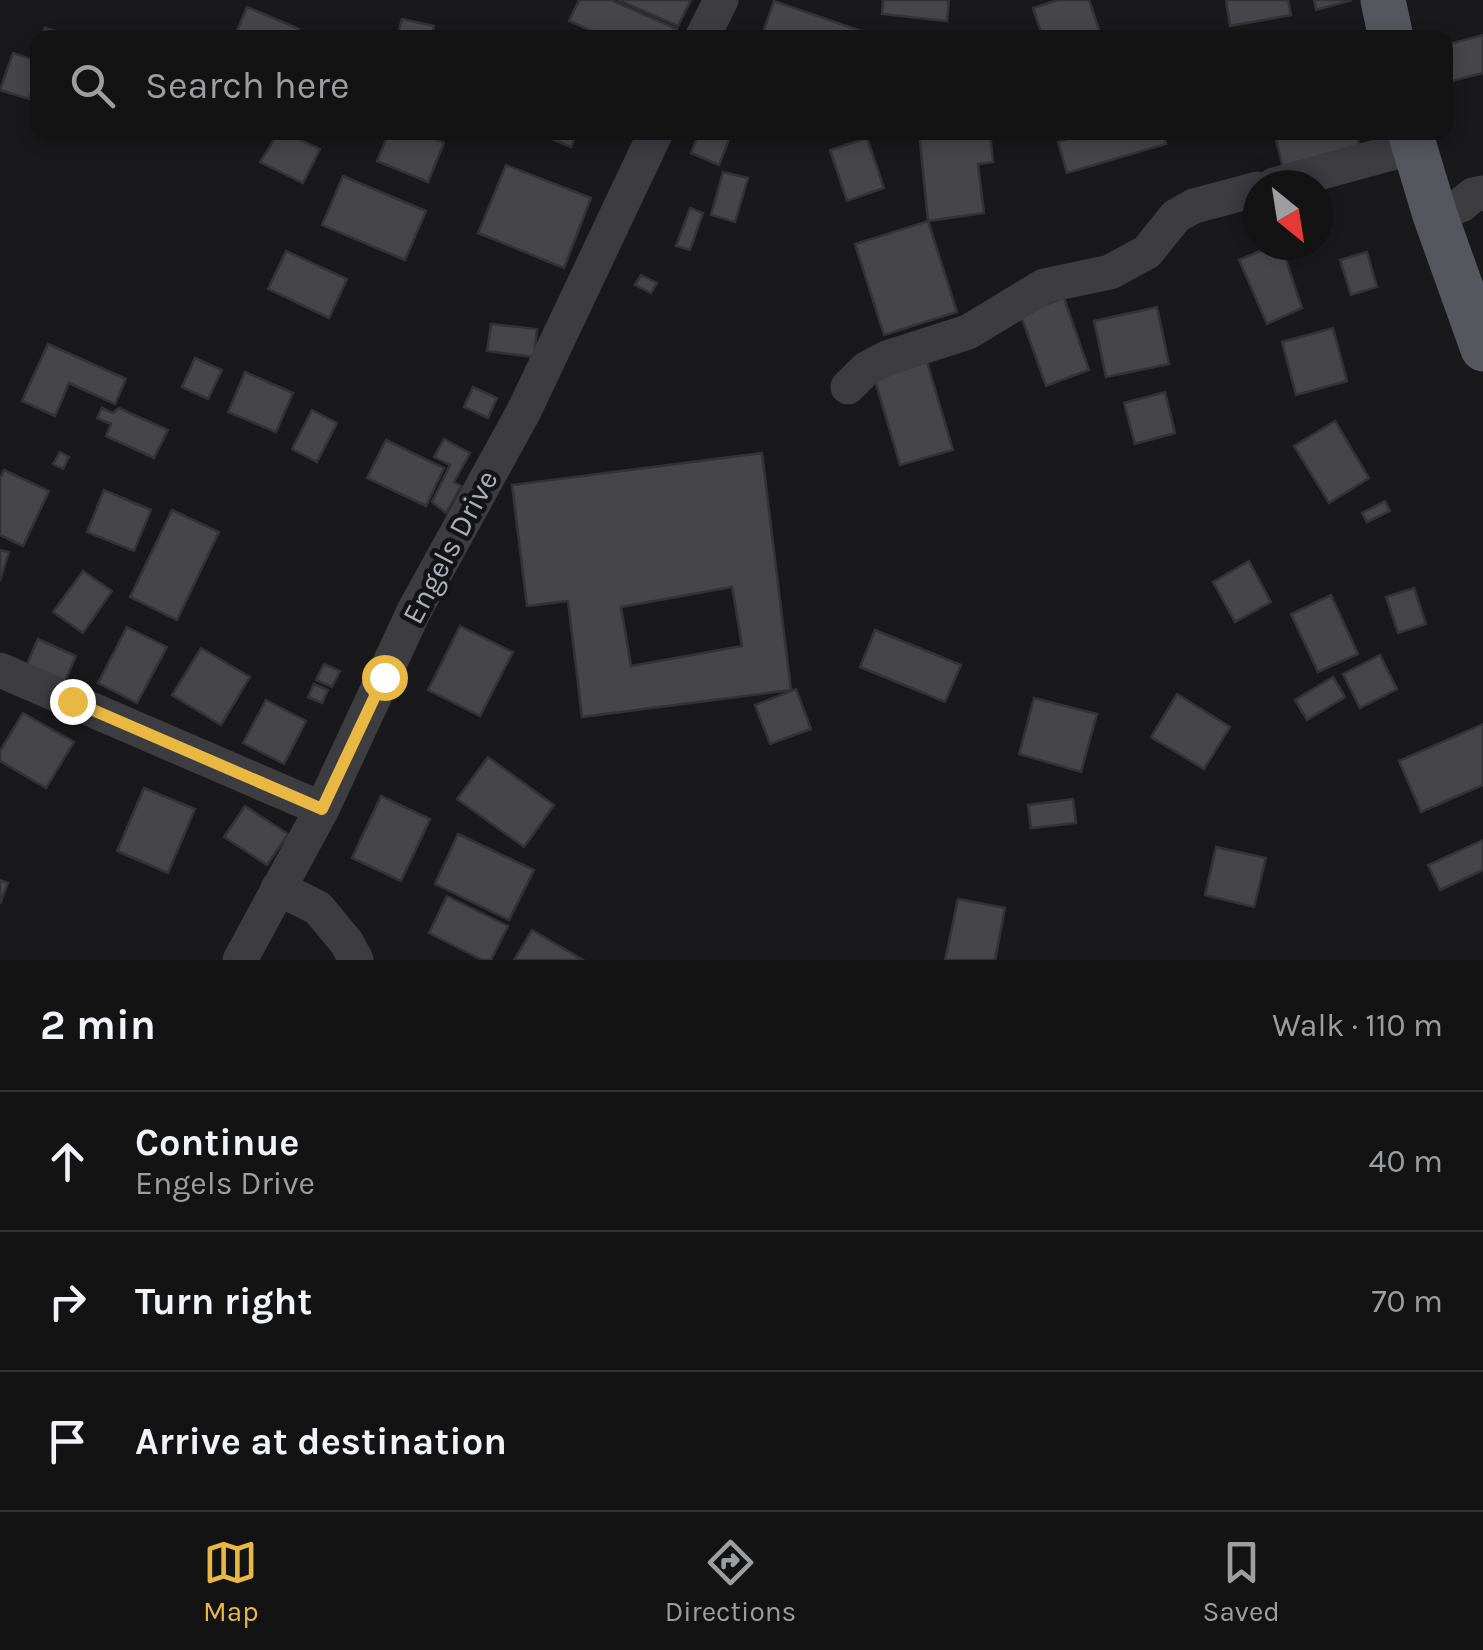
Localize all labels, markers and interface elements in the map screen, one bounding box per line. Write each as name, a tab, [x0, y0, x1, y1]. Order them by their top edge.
search box	[30, 30, 1453, 140]
icon: search	[65, 58, 120, 113]
text: Search here	[145, 63, 349, 108]
north arrow	[1243, 170, 1333, 260]
street label: Engels Drive	[395, 464, 505, 630]
route start	[362, 655, 408, 701]
route end	[50, 679, 96, 725]
text: 2 min	[40, 1000, 156, 1050]
text: Walk · 110 m	[1272, 1007, 1443, 1044]
text: Continue	[135, 1120, 299, 1165]
icon: ahead	[40, 1134, 95, 1189]
text: 40 m	[1369, 1143, 1443, 1180]
text: Engels Drive	[135, 1165, 315, 1202]
icon: right	[40, 1274, 95, 1329]
text: Turn right	[135, 1279, 312, 1324]
text: 70 m	[1371, 1283, 1443, 1320]
icon: arrive	[40, 1414, 95, 1469]
text: Arrive at destination	[135, 1419, 507, 1464]
tab: Map	[203, 1535, 259, 1628]
tab: Directions	[665, 1535, 796, 1628]
tab: Saved	[1202, 1535, 1280, 1628]

